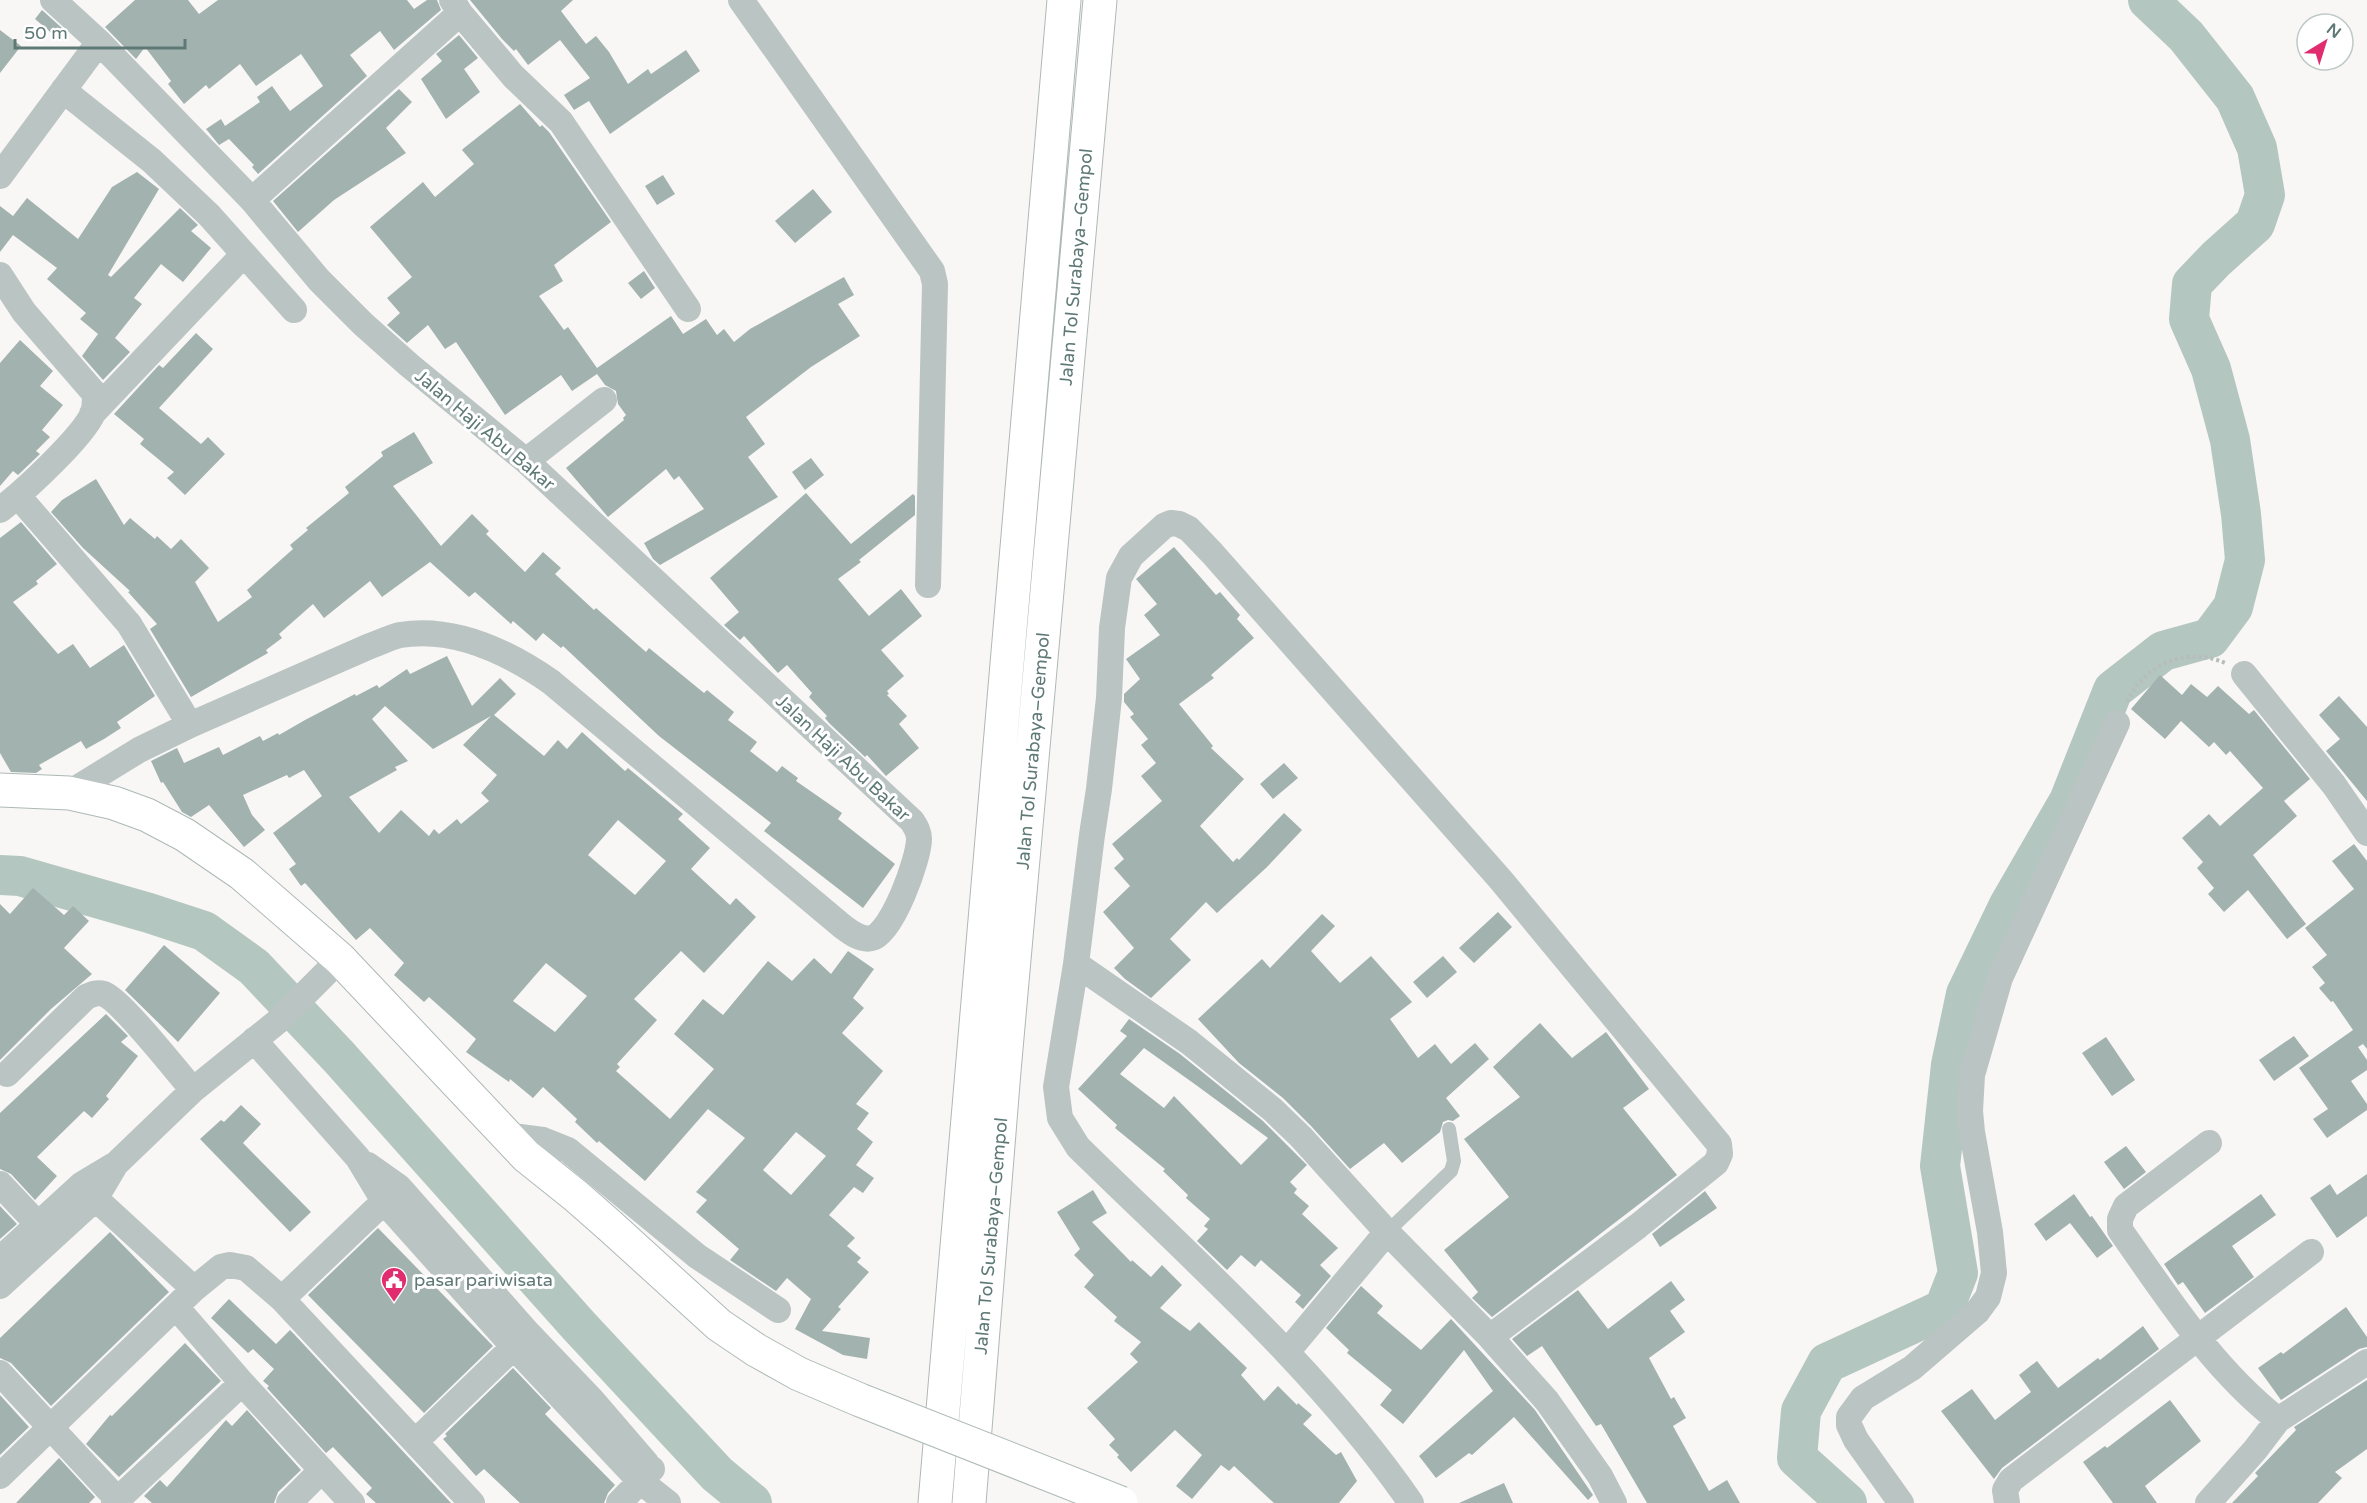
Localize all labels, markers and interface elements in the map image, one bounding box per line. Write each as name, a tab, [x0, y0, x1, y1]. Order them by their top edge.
scale bar	[15, 12, 184, 50]
north arrow	[2295, 12, 2355, 72]
text: N	[2322, 19, 2345, 43]
text: 50 m	[24, 22, 68, 44]
street label: Jalan Tol Surabaya–Gempol	[1055, 148, 1097, 386]
street label: Jalan Haji Abu Bakar	[411, 365, 559, 495]
street label: Jalan Tol Surabaya–Gempol	[1012, 632, 1054, 870]
street label: Jalan Haji Abu Bakar	[771, 690, 915, 826]
street label: Jalan Tol Surabaya–Gempol	[970, 1117, 1012, 1355]
public building icon: pasar pariwisata	[379, 1265, 409, 1303]
place label: pasar pariwisata	[414, 1269, 553, 1291]

